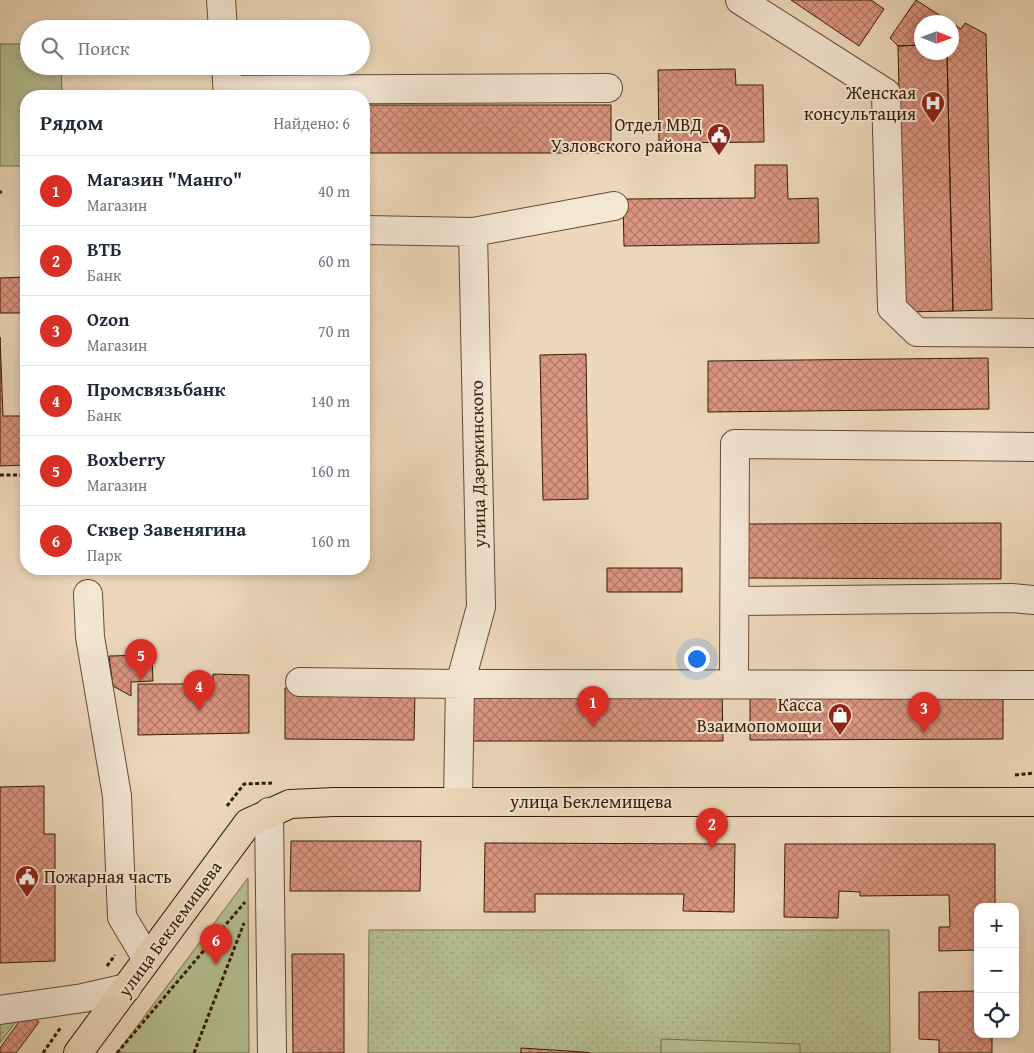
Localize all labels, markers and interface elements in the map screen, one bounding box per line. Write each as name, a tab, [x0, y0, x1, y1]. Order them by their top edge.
north arrow	[914, 15, 959, 60]
search box	[20, 20, 370, 75]
icon: search	[38, 34, 66, 62]
text: Поиск	[78, 34, 130, 62]
place label: Женская консультация	[804, 79, 916, 127]
hospital icon: Женская консультация	[920, 90, 946, 124]
text: Рядом	[40, 107, 103, 138]
text: Найдено: 6	[273, 111, 350, 135]
place label: Отдел МВД Узловского района	[551, 111, 702, 159]
public building icon: Отдел МВД Узловского района	[706, 122, 732, 156]
text: Магазин "Манго"	[87, 165, 242, 193]
text: 1	[52, 179, 60, 203]
text: 40 m	[318, 179, 350, 203]
text: Магазин	[87, 193, 147, 217]
text: ВТБ	[87, 235, 122, 263]
text: 2	[52, 249, 60, 273]
text: 60 m	[318, 249, 350, 273]
text: Банк	[87, 263, 121, 287]
text: Ozon	[87, 305, 129, 333]
text: 3	[52, 319, 60, 343]
text: 70 m	[318, 319, 350, 343]
text: Магазин	[87, 333, 147, 357]
text: Промсвязьбанк	[87, 375, 225, 403]
street label: улица Дзержинского	[463, 380, 492, 549]
text: 4	[52, 389, 60, 413]
text: 140 m	[310, 389, 350, 413]
text: Банк	[87, 403, 121, 427]
text: Boxberry	[87, 445, 165, 473]
text: 5	[52, 459, 60, 483]
text: 160 m	[310, 459, 350, 483]
text: Магазин	[87, 473, 147, 497]
text: Сквер Завенягина	[87, 515, 246, 543]
text: 6	[52, 529, 60, 553]
text: 160 m	[310, 529, 350, 553]
text: Парк	[87, 543, 122, 567]
pin: 5	[125, 639, 157, 680]
your location	[684, 646, 710, 672]
pin: 4	[183, 670, 215, 711]
pin: 1	[577, 686, 609, 727]
place label: Касса Взаимопомощи	[697, 691, 822, 739]
pin: 3	[908, 692, 940, 733]
shop icon: Касса Взаимопомощи	[827, 702, 853, 736]
street label: улица Беклемищева	[509, 788, 673, 815]
pin: 2	[696, 808, 728, 849]
street label: улица Беклемищева	[110, 855, 228, 1003]
place label: Пожарная часть	[44, 863, 172, 890]
public building icon: Пожарная часть	[14, 864, 40, 898]
map controls	[974, 903, 1019, 1038]
button: +	[974, 903, 1019, 948]
pin: 6	[200, 924, 232, 965]
button: −	[974, 948, 1019, 993]
button: locate	[974, 993, 1019, 1038]

